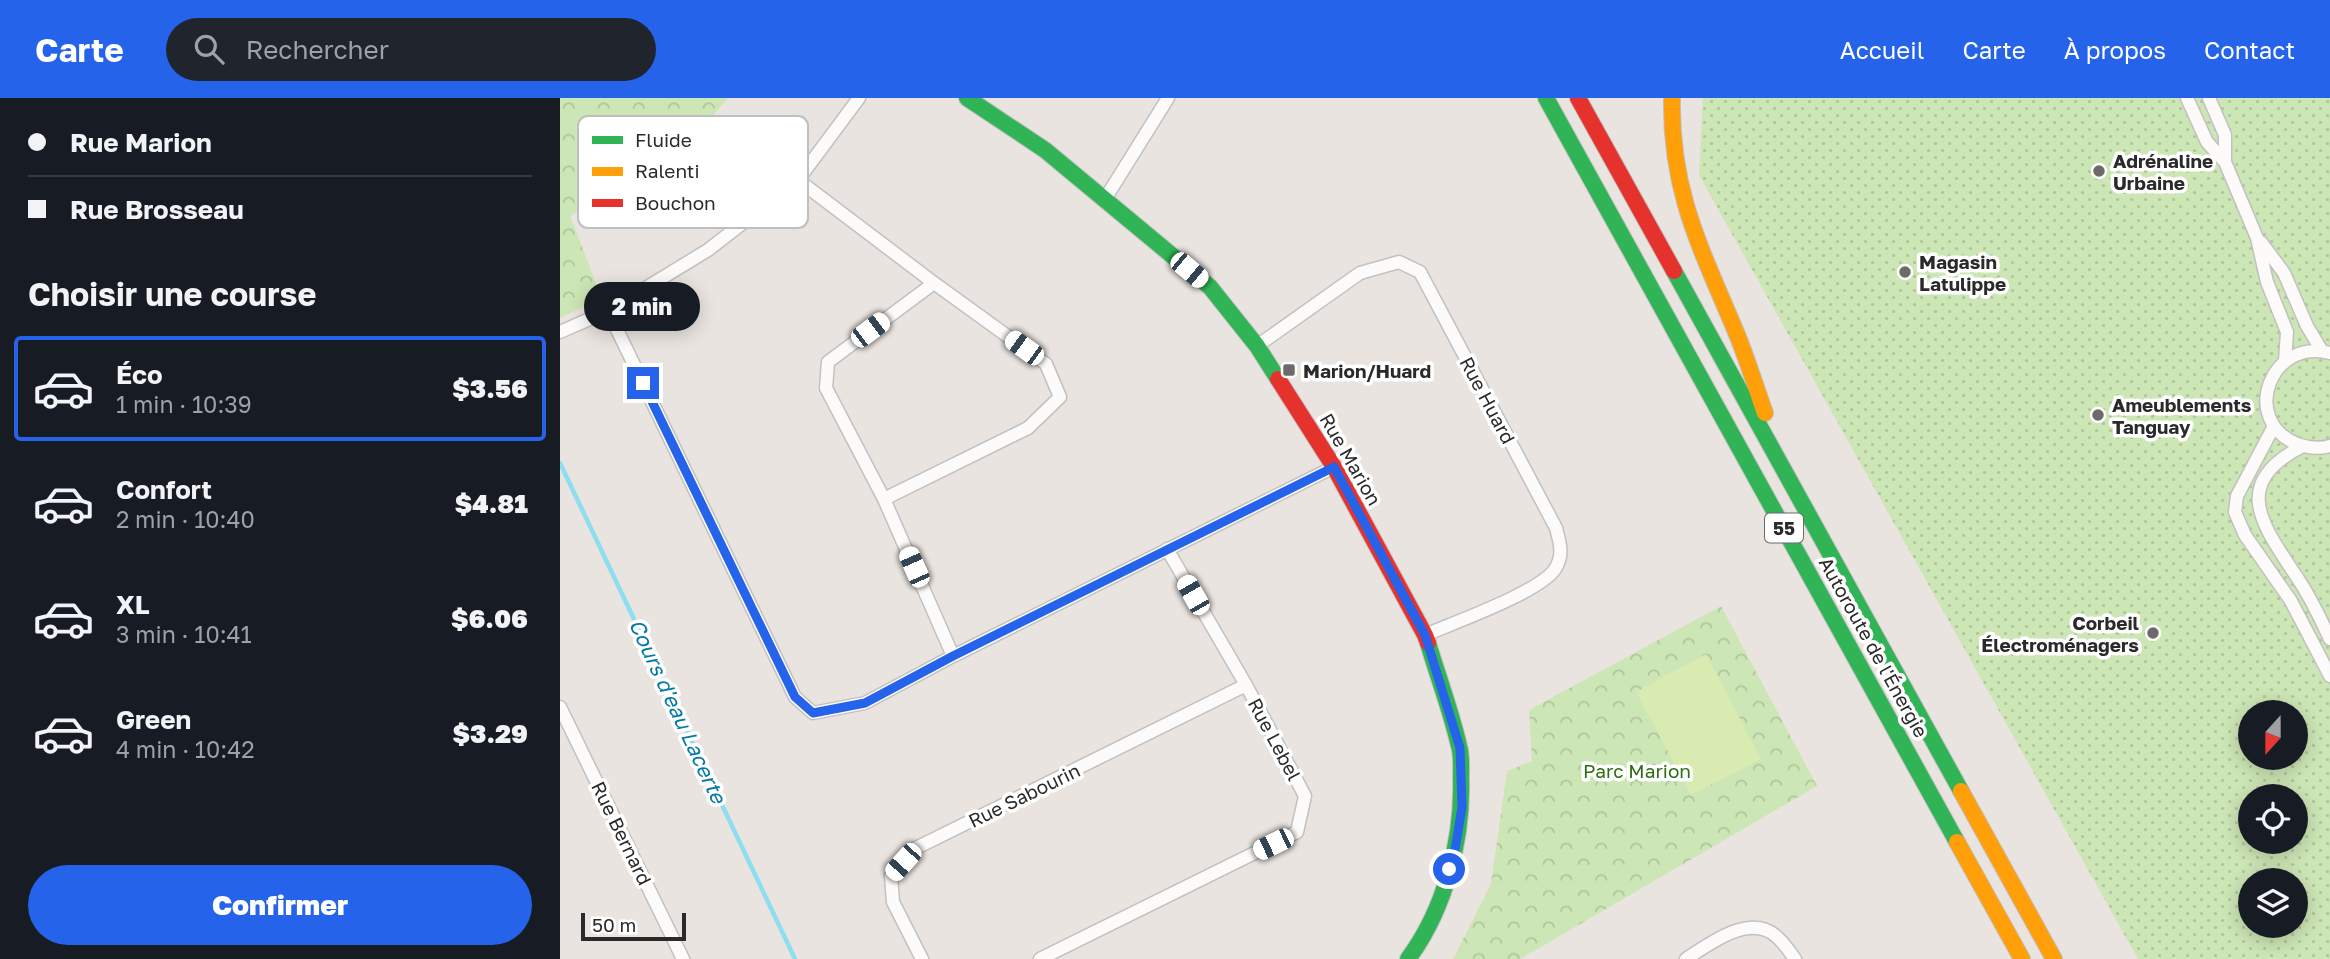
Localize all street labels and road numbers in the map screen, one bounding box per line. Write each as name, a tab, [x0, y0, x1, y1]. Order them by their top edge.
street label: Rue Huard	[1455, 352, 1521, 448]
street label: Rue Marion	[1315, 409, 1387, 509]
road number: 55	[1765, 514, 1803, 542]
street label: Autoroute de l'Énergie	[1815, 553, 1933, 741]
street label: Rue Lebel	[1244, 694, 1306, 784]
street label: Rue Sabourin	[964, 758, 1084, 832]
street label: Rue Bernard	[587, 777, 657, 889]

